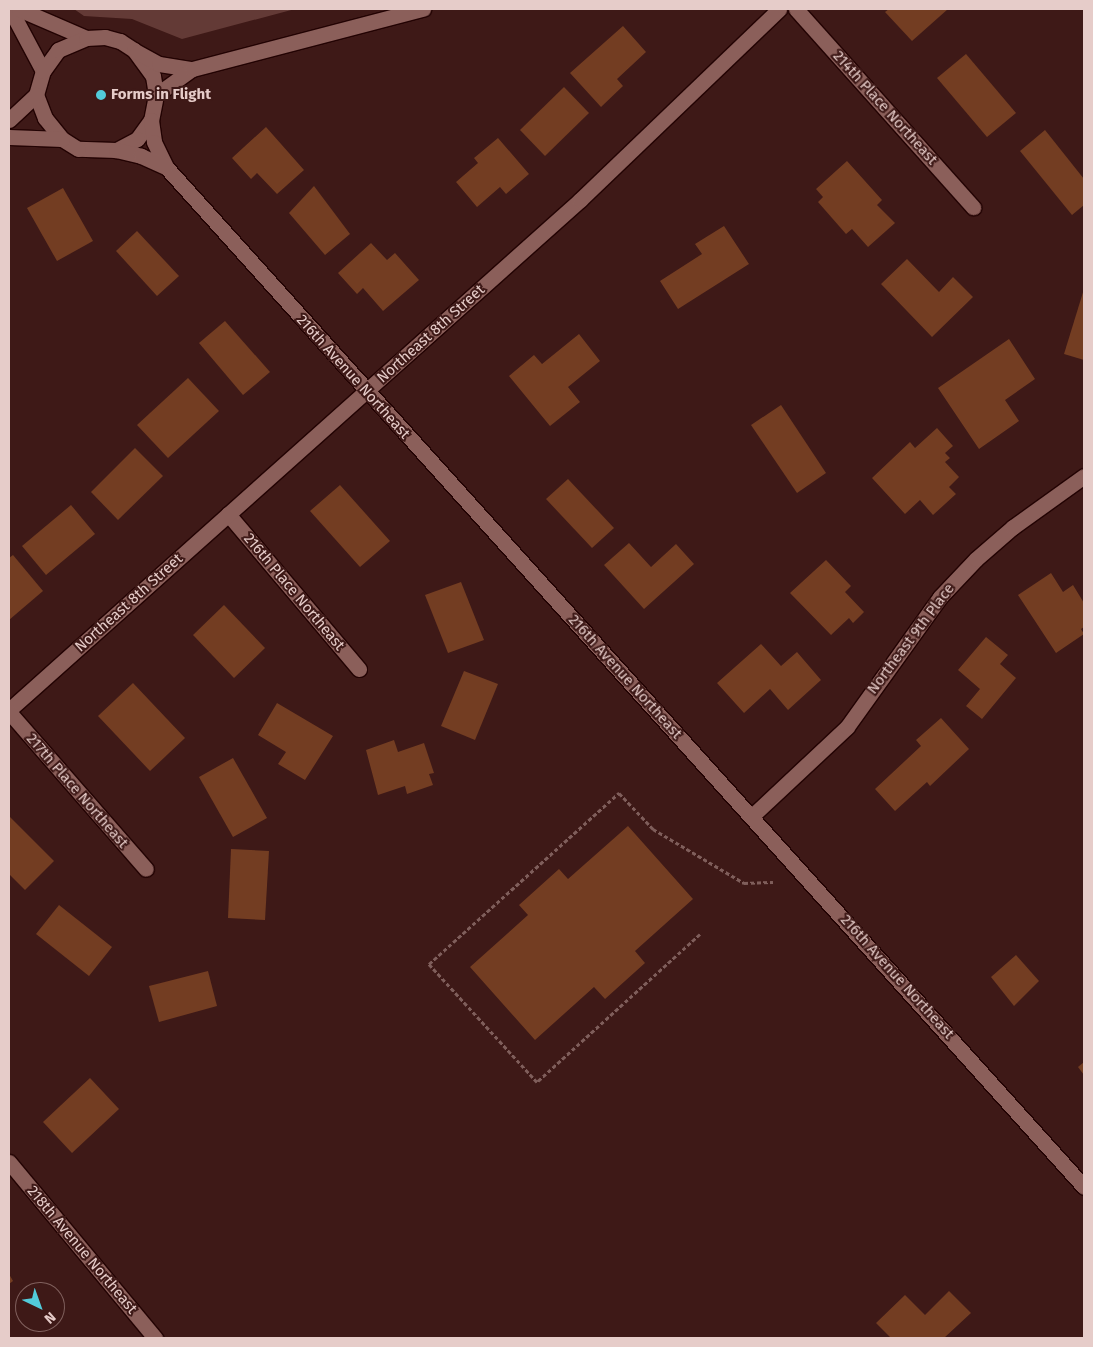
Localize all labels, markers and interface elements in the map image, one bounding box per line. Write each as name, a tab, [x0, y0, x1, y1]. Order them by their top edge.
street label: 214th Place Northeast	[829, 47, 941, 169]
place label: Forms in Flight	[111, 86, 211, 104]
marker: Forms in Flight	[95, 89, 107, 101]
street label: Northeast 8th Street	[373, 281, 489, 387]
street label: 216th Avenue Northeast	[292, 311, 414, 443]
street label: 216th Place Northeast	[240, 530, 348, 654]
street label: Northeast 8th Street	[71, 550, 187, 656]
street label: Northeast 9th Place	[864, 580, 958, 698]
street label: 216th Avenue Northeast	[564, 611, 686, 743]
street label: 217th Place Northeast	[22, 730, 132, 852]
street label: 216th Avenue Northeast	[836, 911, 958, 1043]
street label: 218th Avenue Northeast	[23, 1182, 141, 1318]
north arrow	[15, 1282, 65, 1332]

